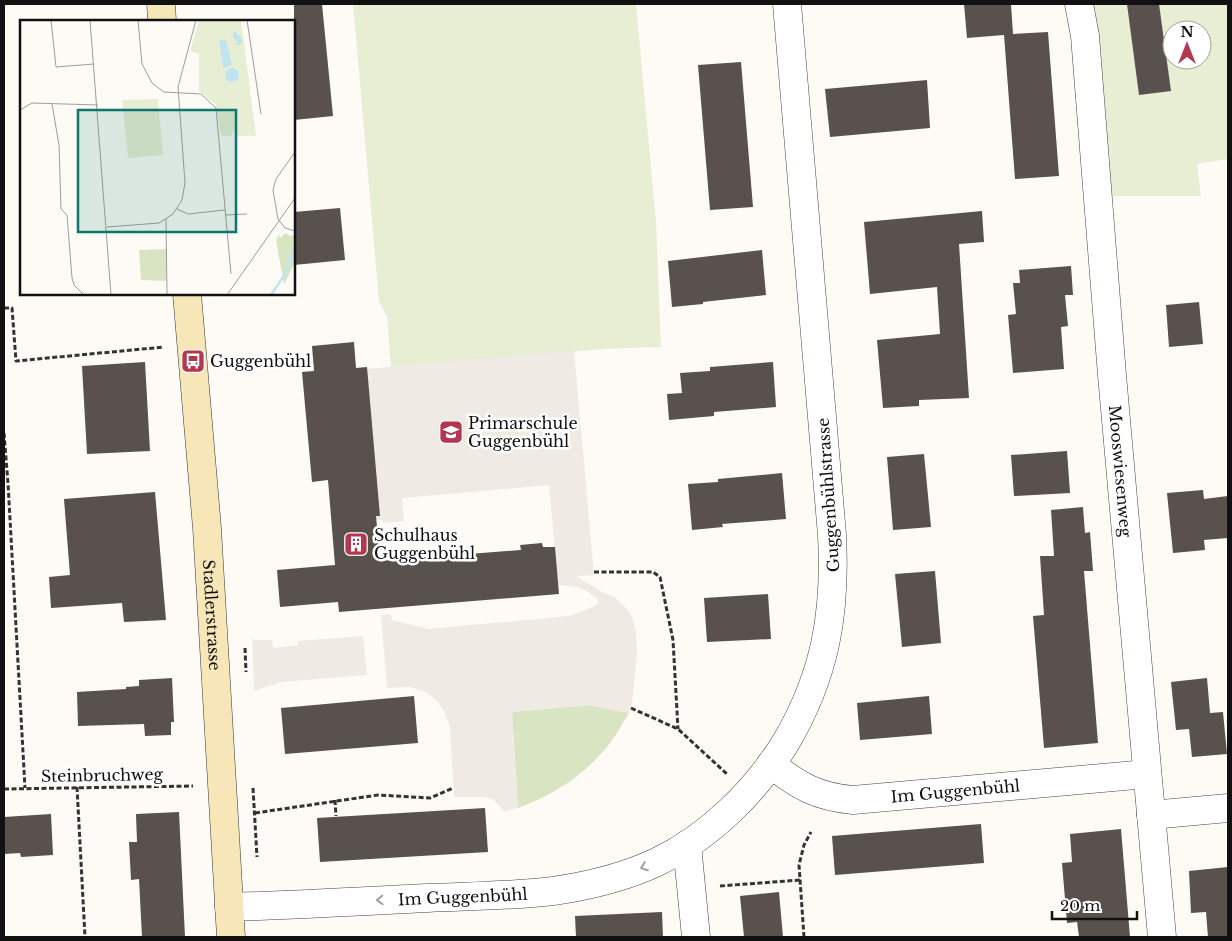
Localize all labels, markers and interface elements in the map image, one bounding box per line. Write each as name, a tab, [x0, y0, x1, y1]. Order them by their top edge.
inset map	[20, 20, 295, 295]
north arrow	[1162, 20, 1212, 70]
text: N	[1180, 23, 1194, 41]
bus stop icon: Guggenbühl	[180, 348, 206, 374]
place label: Guggenbühl	[210, 351, 311, 371]
street label: Mooswiesenweg	[1105, 404, 1136, 538]
place label: Primarschule Guggenbühl	[468, 413, 578, 451]
street label: Guggenbühlstrasse	[813, 417, 843, 573]
school or university icon: Primarschule Guggenbühl	[438, 419, 464, 445]
place label: Schulhaus Guggenbühl	[374, 525, 475, 563]
building icon: Schulhaus Guggenbühl	[343, 531, 369, 557]
street label: Stadlerstrasse	[199, 559, 225, 671]
street label: Steinbruchweg	[41, 764, 164, 786]
street label: Im Guggenbühl	[890, 775, 1021, 807]
one-way arrow	[640, 861, 649, 871]
street label: Im Guggenbühl	[397, 884, 528, 909]
scale bar	[1052, 888, 1137, 920]
one-way arrow	[376, 895, 384, 906]
text: 20 m	[1060, 896, 1100, 915]

